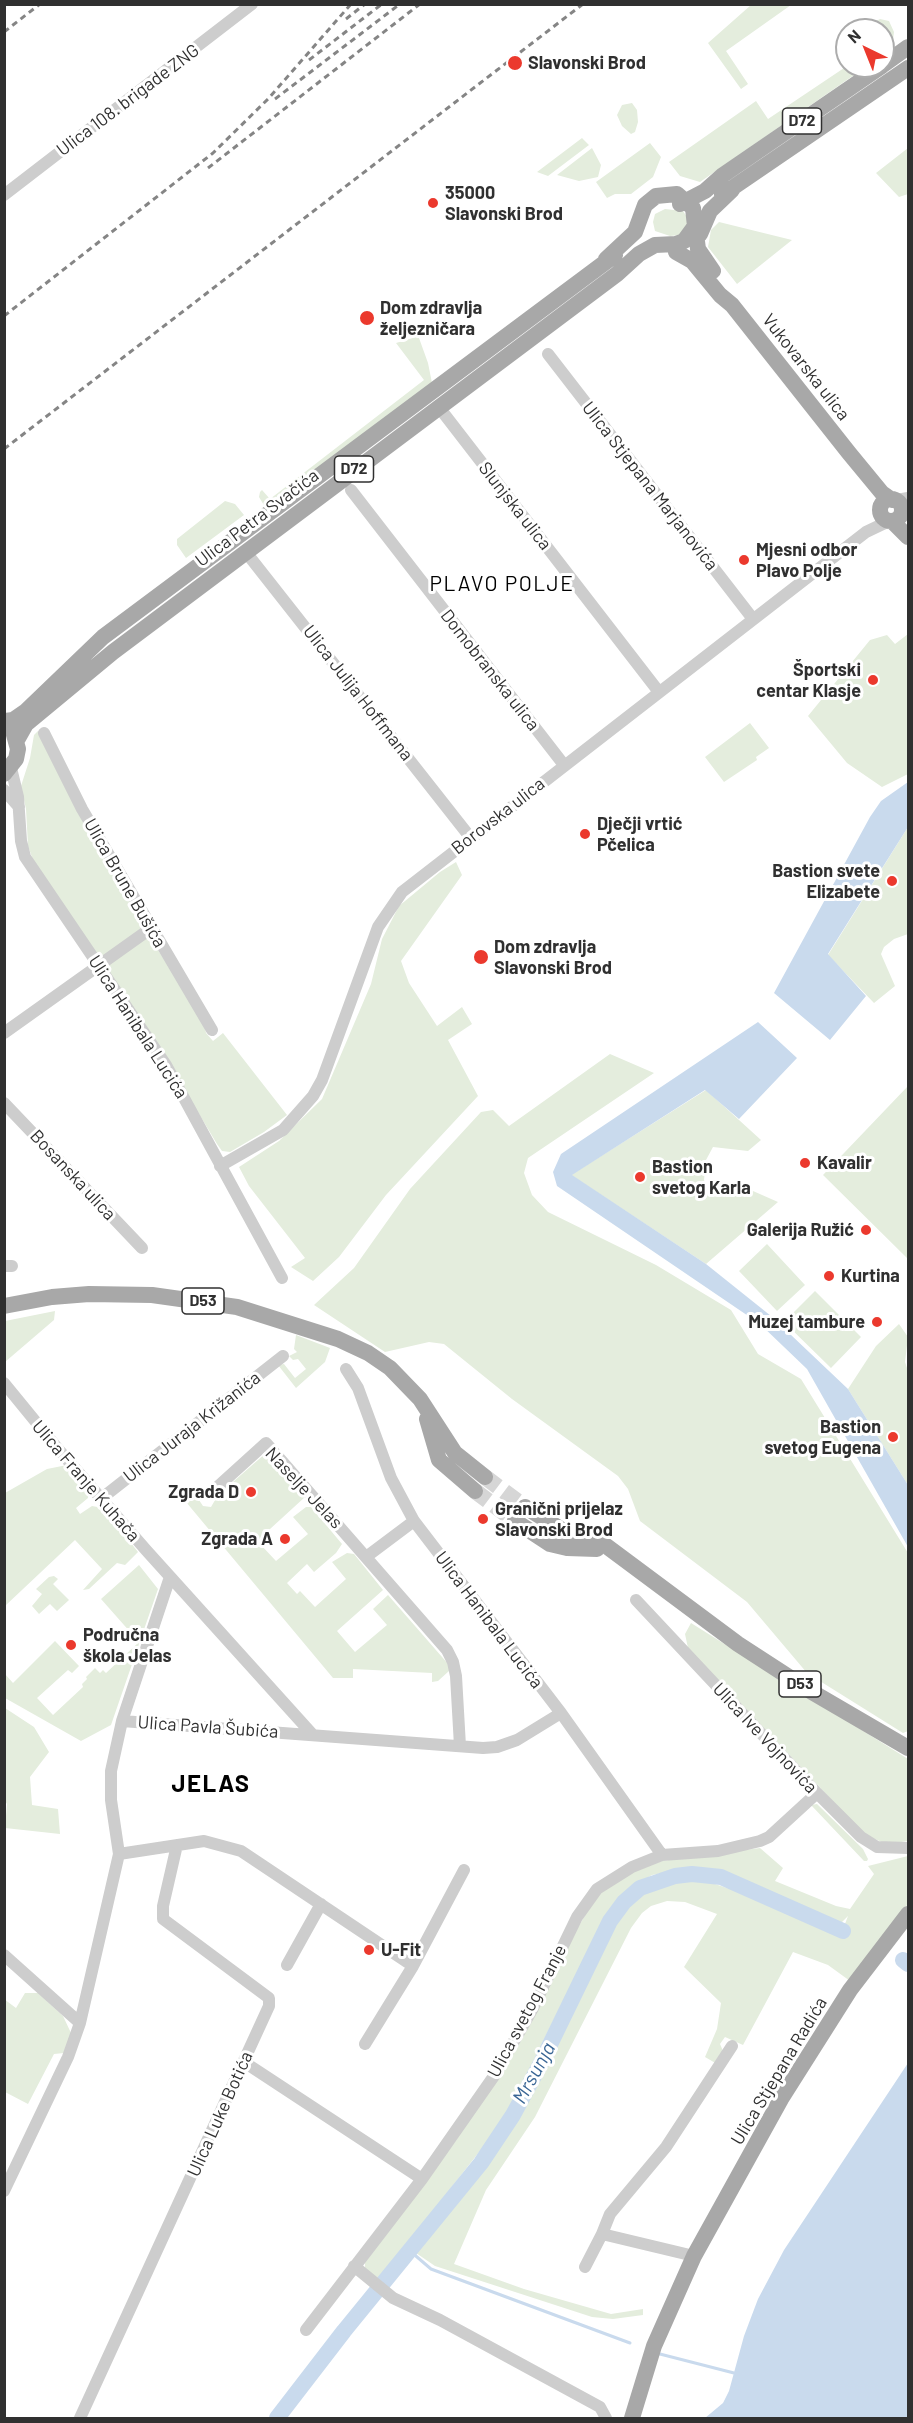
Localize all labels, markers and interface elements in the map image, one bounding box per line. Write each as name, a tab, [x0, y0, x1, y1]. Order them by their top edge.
north arrow	[835, 18, 895, 78]
text: N	[843, 25, 864, 47]
street label: Ulica 108. brigade ZNG	[52, 39, 204, 161]
place label: Slavonski Brod	[528, 52, 646, 74]
marker: Slavonski Brod	[506, 54, 524, 72]
road number: D72	[782, 108, 822, 134]
place label: 35000 Slavonski Brod	[445, 182, 563, 224]
marker: 35000 Slavonski Brod	[426, 196, 440, 210]
place label: Dom zdravlja željezničara	[380, 297, 482, 340]
marker: Dom zdravlja željezničara	[358, 309, 376, 327]
street label: Vukovarska ulica	[758, 309, 854, 425]
street label: Ulica Stjepana Marjanovića	[577, 397, 723, 575]
road number: D72	[334, 456, 374, 482]
street label: Slunjska ulica	[474, 458, 556, 554]
street label: Ulica Petra Svačića	[191, 465, 323, 571]
place label: Mjesni odbor Plavo Polje	[756, 539, 857, 582]
marker: Mjesni odbor Plavo Polje	[737, 553, 751, 567]
district label: PLAVO POLJE	[430, 571, 574, 597]
street label: Domobranska ulica	[436, 605, 544, 735]
street label: Ulica Julija Hoffmana	[298, 621, 418, 765]
place label: Športski centar Klasje	[756, 659, 861, 702]
marker: Športski centar Klasje	[866, 673, 880, 687]
street label: Borovska ulica	[447, 773, 549, 859]
place label: Dječji vrtić Pčelica	[597, 813, 682, 856]
street label: Ulica Brune Bušića	[79, 815, 171, 951]
marker: Dječji vrtić Pčelica	[578, 827, 592, 841]
place label: Bastion svete Elizabete	[772, 860, 880, 902]
marker: Bastion svete Elizabete	[885, 874, 899, 888]
place label: Dom zdravlja Slavonski Brod	[494, 936, 612, 978]
marker: Dom zdravlja Slavonski Brod	[472, 948, 490, 966]
street label: Ulica Hanibala Lucića	[84, 951, 192, 1103]
street label: Bosanska ulica	[26, 1125, 120, 1225]
place label: Kavalir	[817, 1152, 872, 1174]
place label: Bastion svetog Karla	[652, 1156, 751, 1198]
marker: Kavalir	[798, 1156, 812, 1170]
marker: Bastion svetog Karla	[633, 1170, 647, 1184]
place label: Galerija Ružić	[747, 1219, 854, 1241]
marker: Galerija Ružić	[859, 1223, 873, 1237]
place label: Kurtina	[841, 1265, 900, 1287]
marker: Kurtina	[822, 1269, 836, 1283]
road number: D53	[182, 1288, 224, 1314]
place label: Muzej tambure	[748, 1311, 865, 1333]
marker: Muzej tambure	[870, 1315, 884, 1329]
street label: Ulica Juraja Križanića	[119, 1367, 265, 1487]
street label: Ulica Franje Kuhača	[27, 1416, 145, 1546]
place label: Bastion svetog Eugena	[764, 1416, 881, 1458]
marker: Bastion svetog Eugena	[886, 1430, 900, 1444]
street label: Naselje Jelas	[261, 1443, 347, 1533]
place label: Zgrada D	[168, 1481, 239, 1503]
marker: Zgrada D	[244, 1485, 258, 1499]
place label: Granični prijelaz Slavonski Brod	[495, 1498, 623, 1540]
marker: Granični prijelaz Slavonski Brod	[476, 1512, 490, 1526]
place label: Zgrada A	[201, 1528, 273, 1550]
marker: Zgrada A	[278, 1532, 292, 1546]
street label: Ulica Hanibala Lucića	[430, 1547, 548, 1693]
place label: Područna škola Jelas	[83, 1624, 172, 1666]
marker: Područna škola Jelas	[64, 1638, 78, 1652]
road number: D53	[779, 1671, 821, 1697]
street label: Ulica Ive Vojnovića	[708, 1678, 822, 1798]
street label: Ulica Pavla Šubića	[137, 1711, 279, 1743]
district label: JELAS	[172, 1770, 250, 1798]
place label: U-Fit	[381, 1939, 421, 1961]
street label: Ulica svetog Franje	[483, 1941, 571, 2081]
marker: U-Fit	[362, 1943, 376, 1957]
street label: Ulica Stjepana Radića	[726, 1993, 832, 2149]
water label: Mrsunja	[507, 2038, 561, 2108]
street label: Ulica Luke Botića	[183, 2048, 257, 2180]

